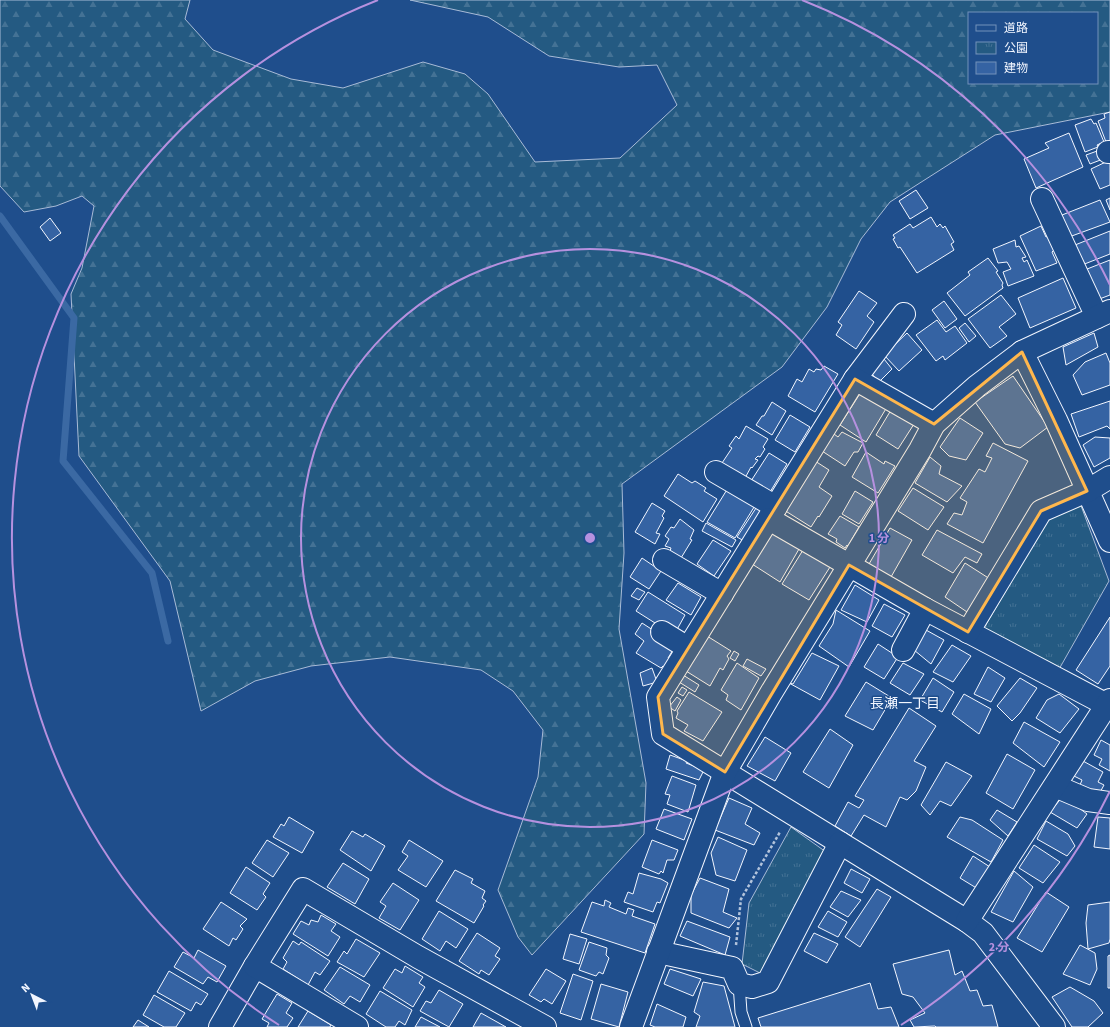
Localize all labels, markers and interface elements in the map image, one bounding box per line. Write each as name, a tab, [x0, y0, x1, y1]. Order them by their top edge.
legend	[968, 12, 1098, 84]
text: 道路	[1004, 20, 1028, 37]
text: 公園	[1004, 40, 1028, 57]
text: 建物	[1004, 60, 1028, 77]
text: 1 分	[869, 530, 889, 547]
centre of rings	[583, 531, 597, 545]
district label: 長瀬一丁目	[870, 694, 940, 714]
text: 2 分	[989, 939, 1009, 956]
north arrow	[12, 975, 52, 1015]
text: N	[18, 980, 33, 996]

